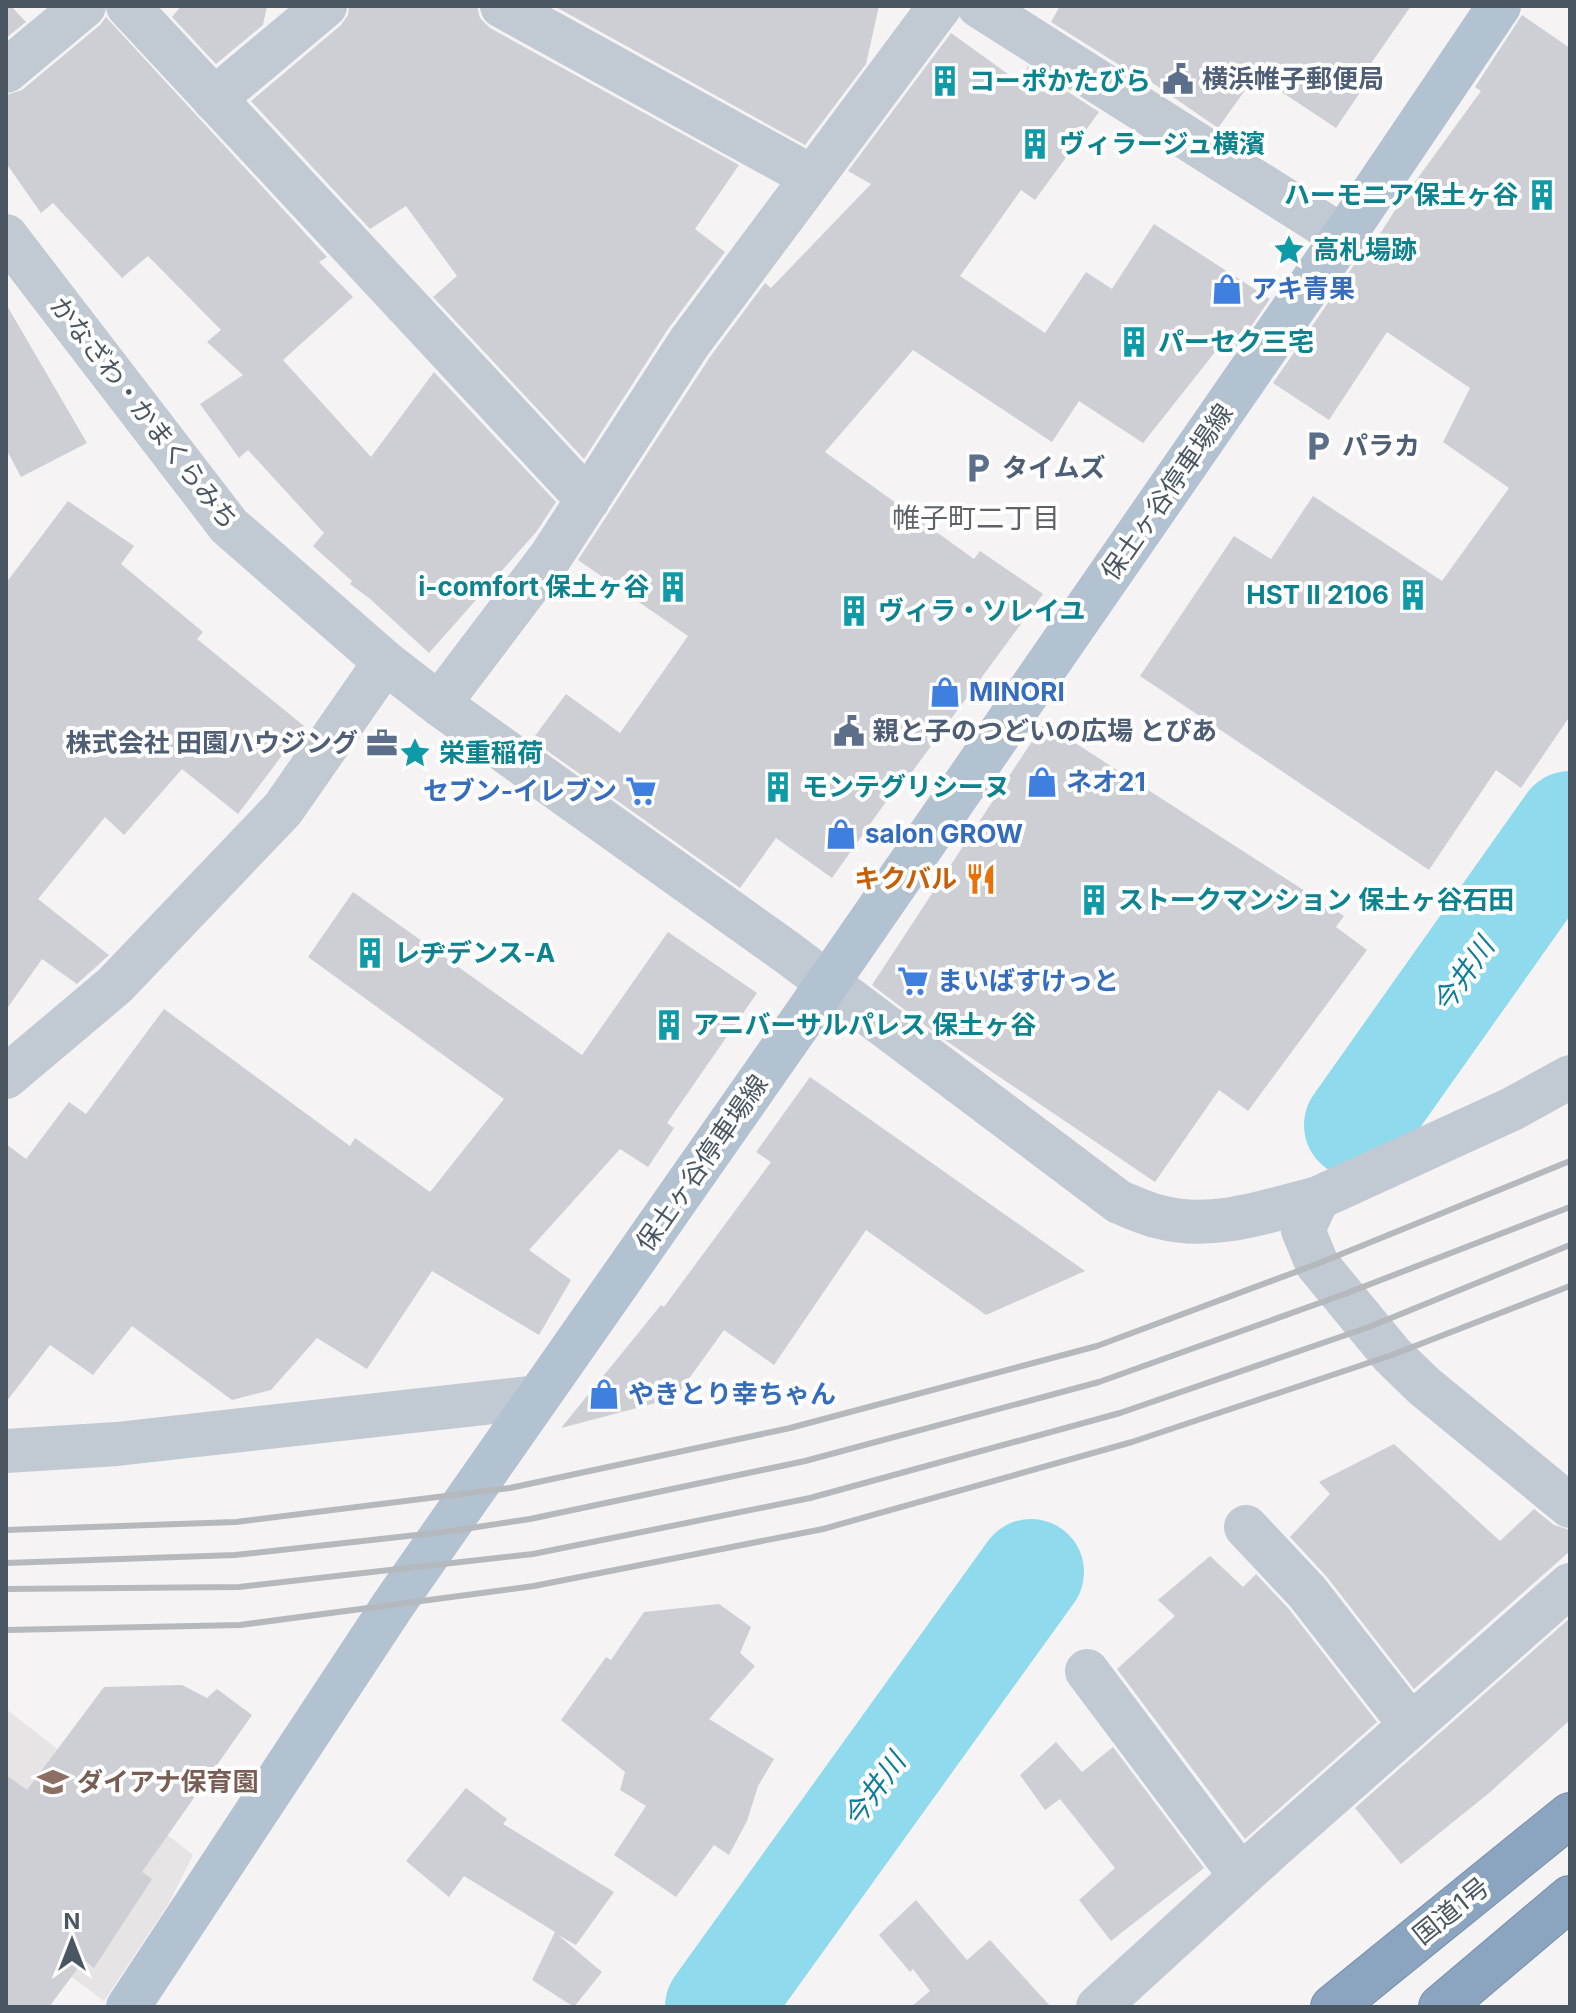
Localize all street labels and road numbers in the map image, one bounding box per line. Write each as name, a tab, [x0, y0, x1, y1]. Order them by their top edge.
street label: かなざわ・かまくらみち	[44, 290, 245, 535]
street label: 保土ヶ谷停車場線	[1094, 398, 1239, 586]
street label: 保土ヶ谷停車場線	[629, 1069, 774, 1257]
street label: 国道1号	[1407, 1871, 1495, 1951]

